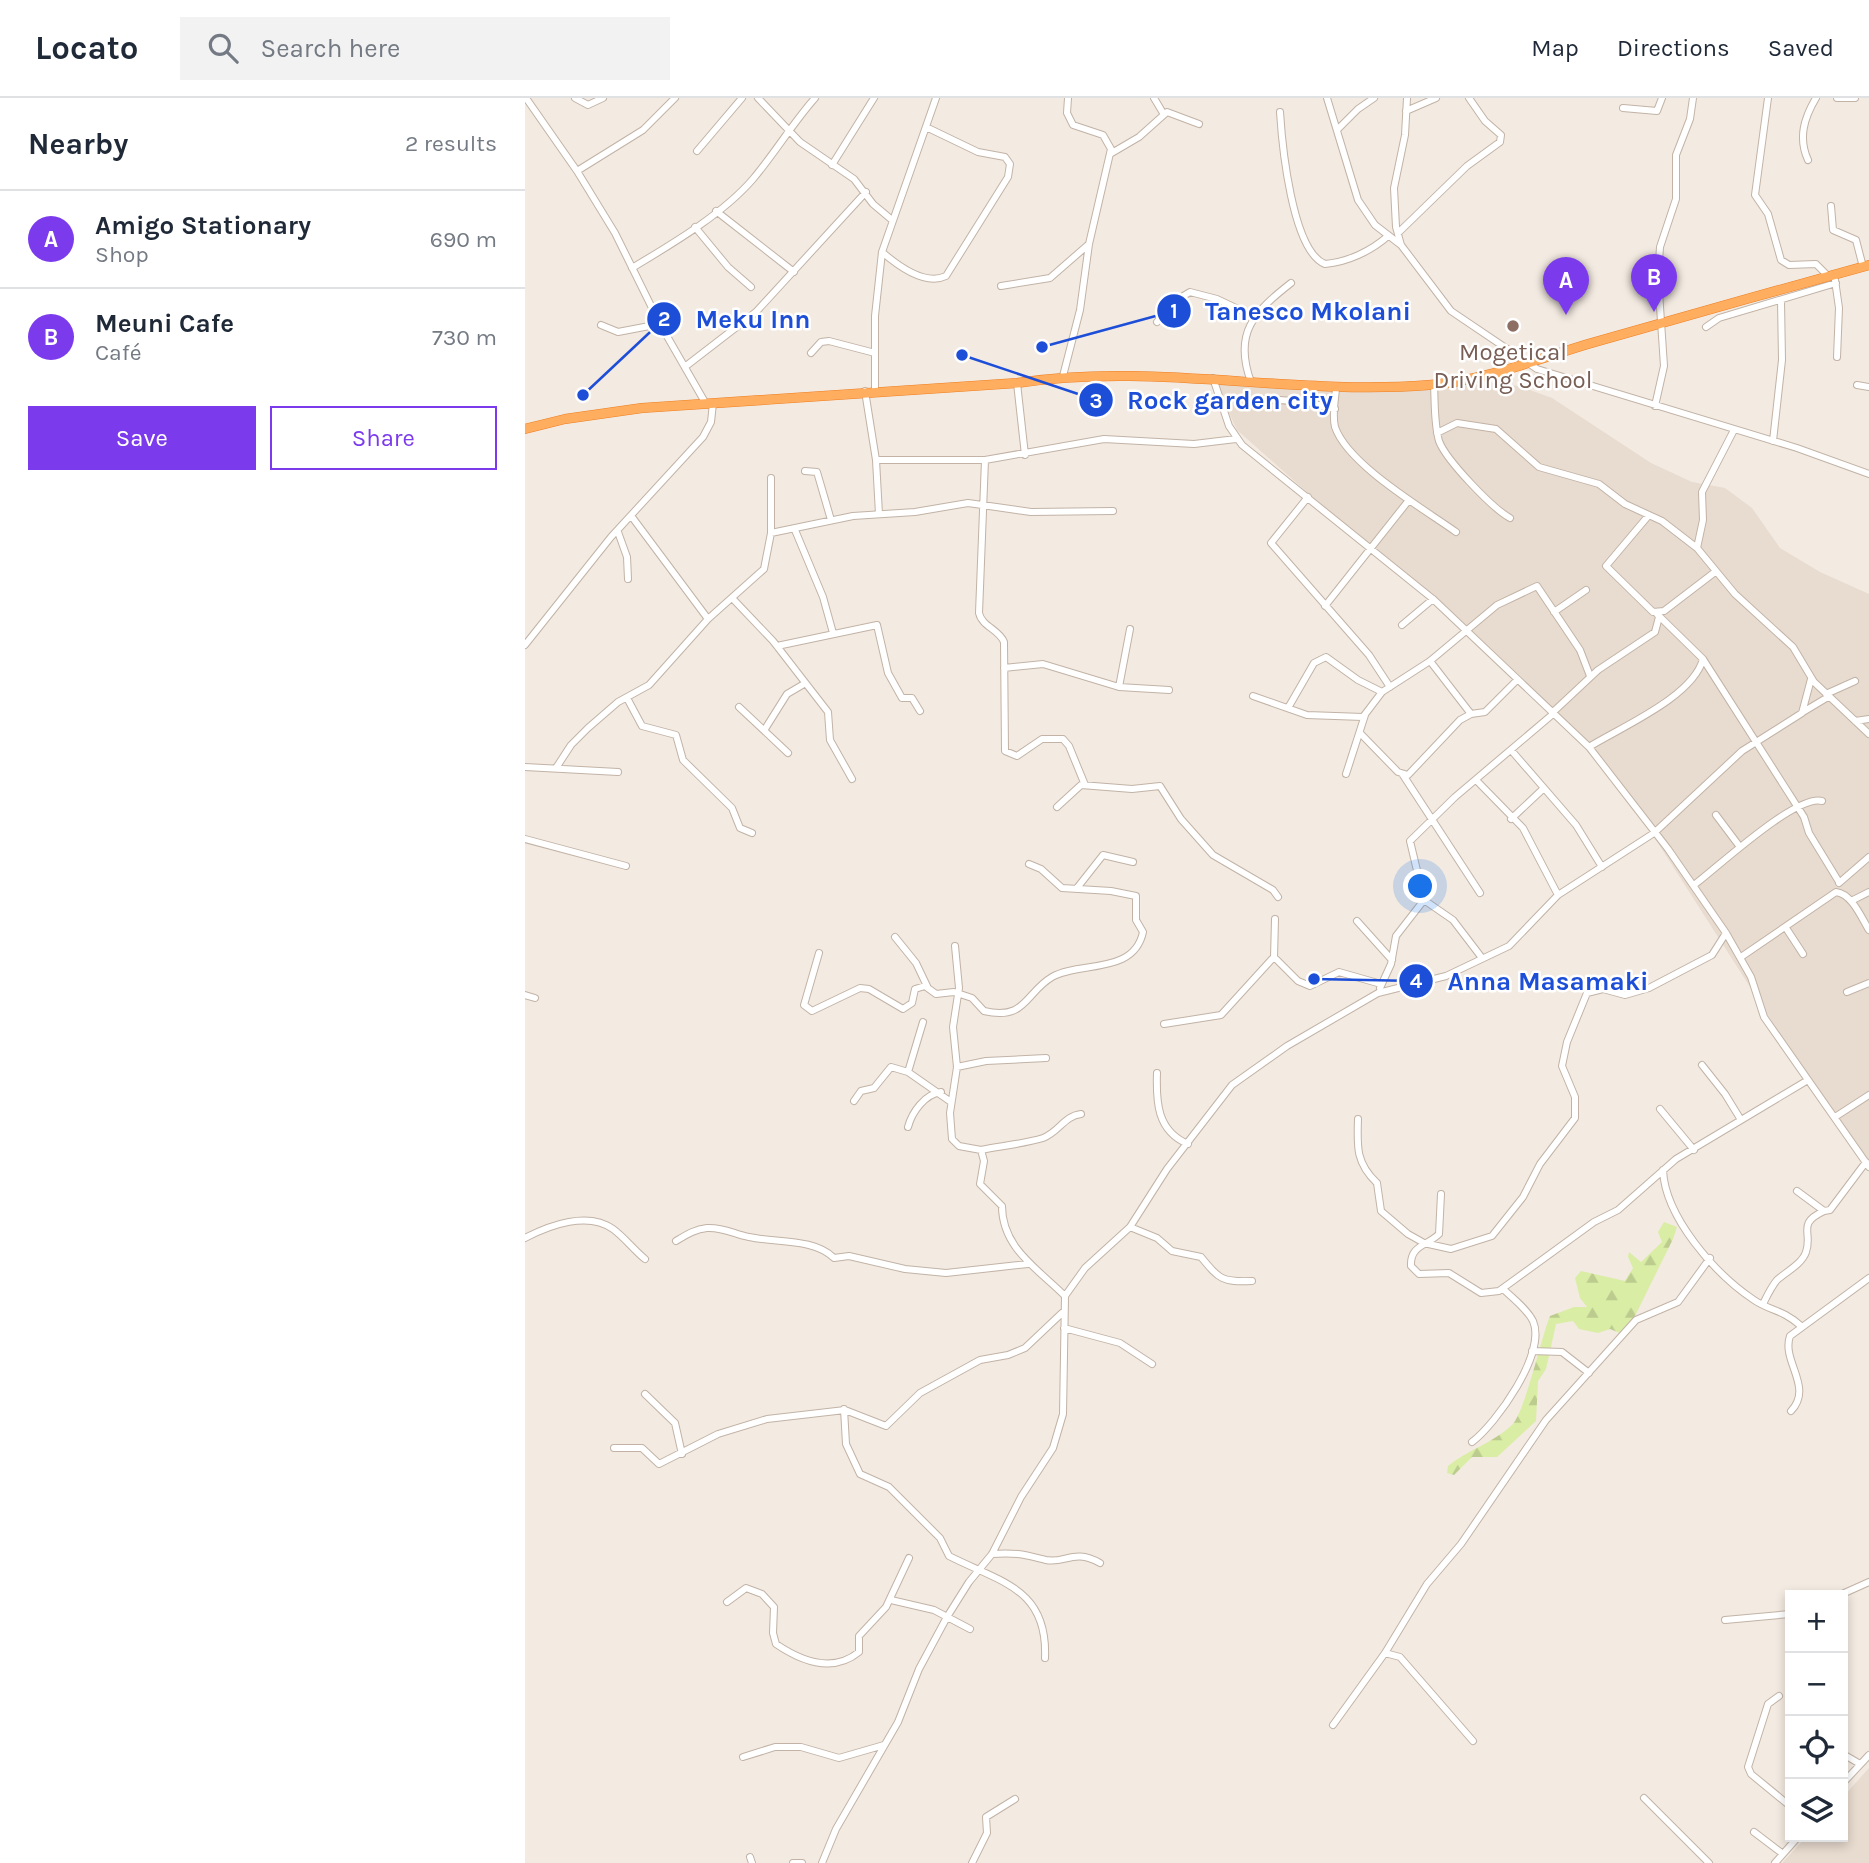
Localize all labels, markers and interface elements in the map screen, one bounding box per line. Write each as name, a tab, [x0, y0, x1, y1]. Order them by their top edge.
search box	[180, 17, 670, 80]
text: Locato	[35, 29, 138, 67]
icon: search	[204, 29, 242, 67]
text: Search here	[260, 33, 400, 64]
text: Map	[1531, 34, 1579, 62]
text: Directions	[1617, 34, 1730, 62]
text: Saved	[1768, 34, 1834, 62]
text: Nearby	[28, 126, 128, 162]
text: 2 results	[405, 130, 497, 157]
text: Amigo Stationary	[95, 210, 311, 241]
text: A	[44, 226, 58, 253]
text: 690 m	[430, 226, 497, 253]
text: Shop	[95, 241, 149, 268]
pin: B	[1631, 254, 1677, 312]
pin: A	[1543, 257, 1589, 315]
callout: Tanesco Mkolani	[1156, 287, 1425, 334]
callout: Meku Inn	[646, 295, 824, 342]
text: Tanesco Mkolani	[1205, 296, 1411, 327]
text: 1	[1170, 299, 1178, 323]
text: Meku Inn	[695, 304, 811, 335]
text: 2	[658, 307, 670, 331]
text: Meuni Cafe	[95, 308, 234, 339]
marker: Mogetical Driving School	[1505, 318, 1521, 334]
text: B	[44, 324, 58, 351]
text: 730 m	[432, 324, 497, 351]
place label: Mogetical Driving School	[1434, 338, 1592, 394]
text: Café	[95, 339, 141, 366]
callout: Rock garden city	[1078, 377, 1347, 424]
text: Rock garden city	[1127, 385, 1333, 416]
text: 3	[1089, 389, 1103, 413]
button: Save	[28, 406, 256, 470]
button: Share	[270, 406, 497, 470]
your location	[1403, 869, 1437, 903]
callout: Anna Masamaki	[1398, 957, 1662, 1004]
text: Anna Masamaki	[1447, 966, 1649, 997]
text: 4	[1410, 969, 1423, 993]
map controls	[1785, 1590, 1848, 1842]
button: +	[1785, 1590, 1848, 1653]
button: −	[1785, 1653, 1848, 1716]
button: locate	[1785, 1716, 1848, 1779]
button: layers	[1785, 1779, 1848, 1842]

